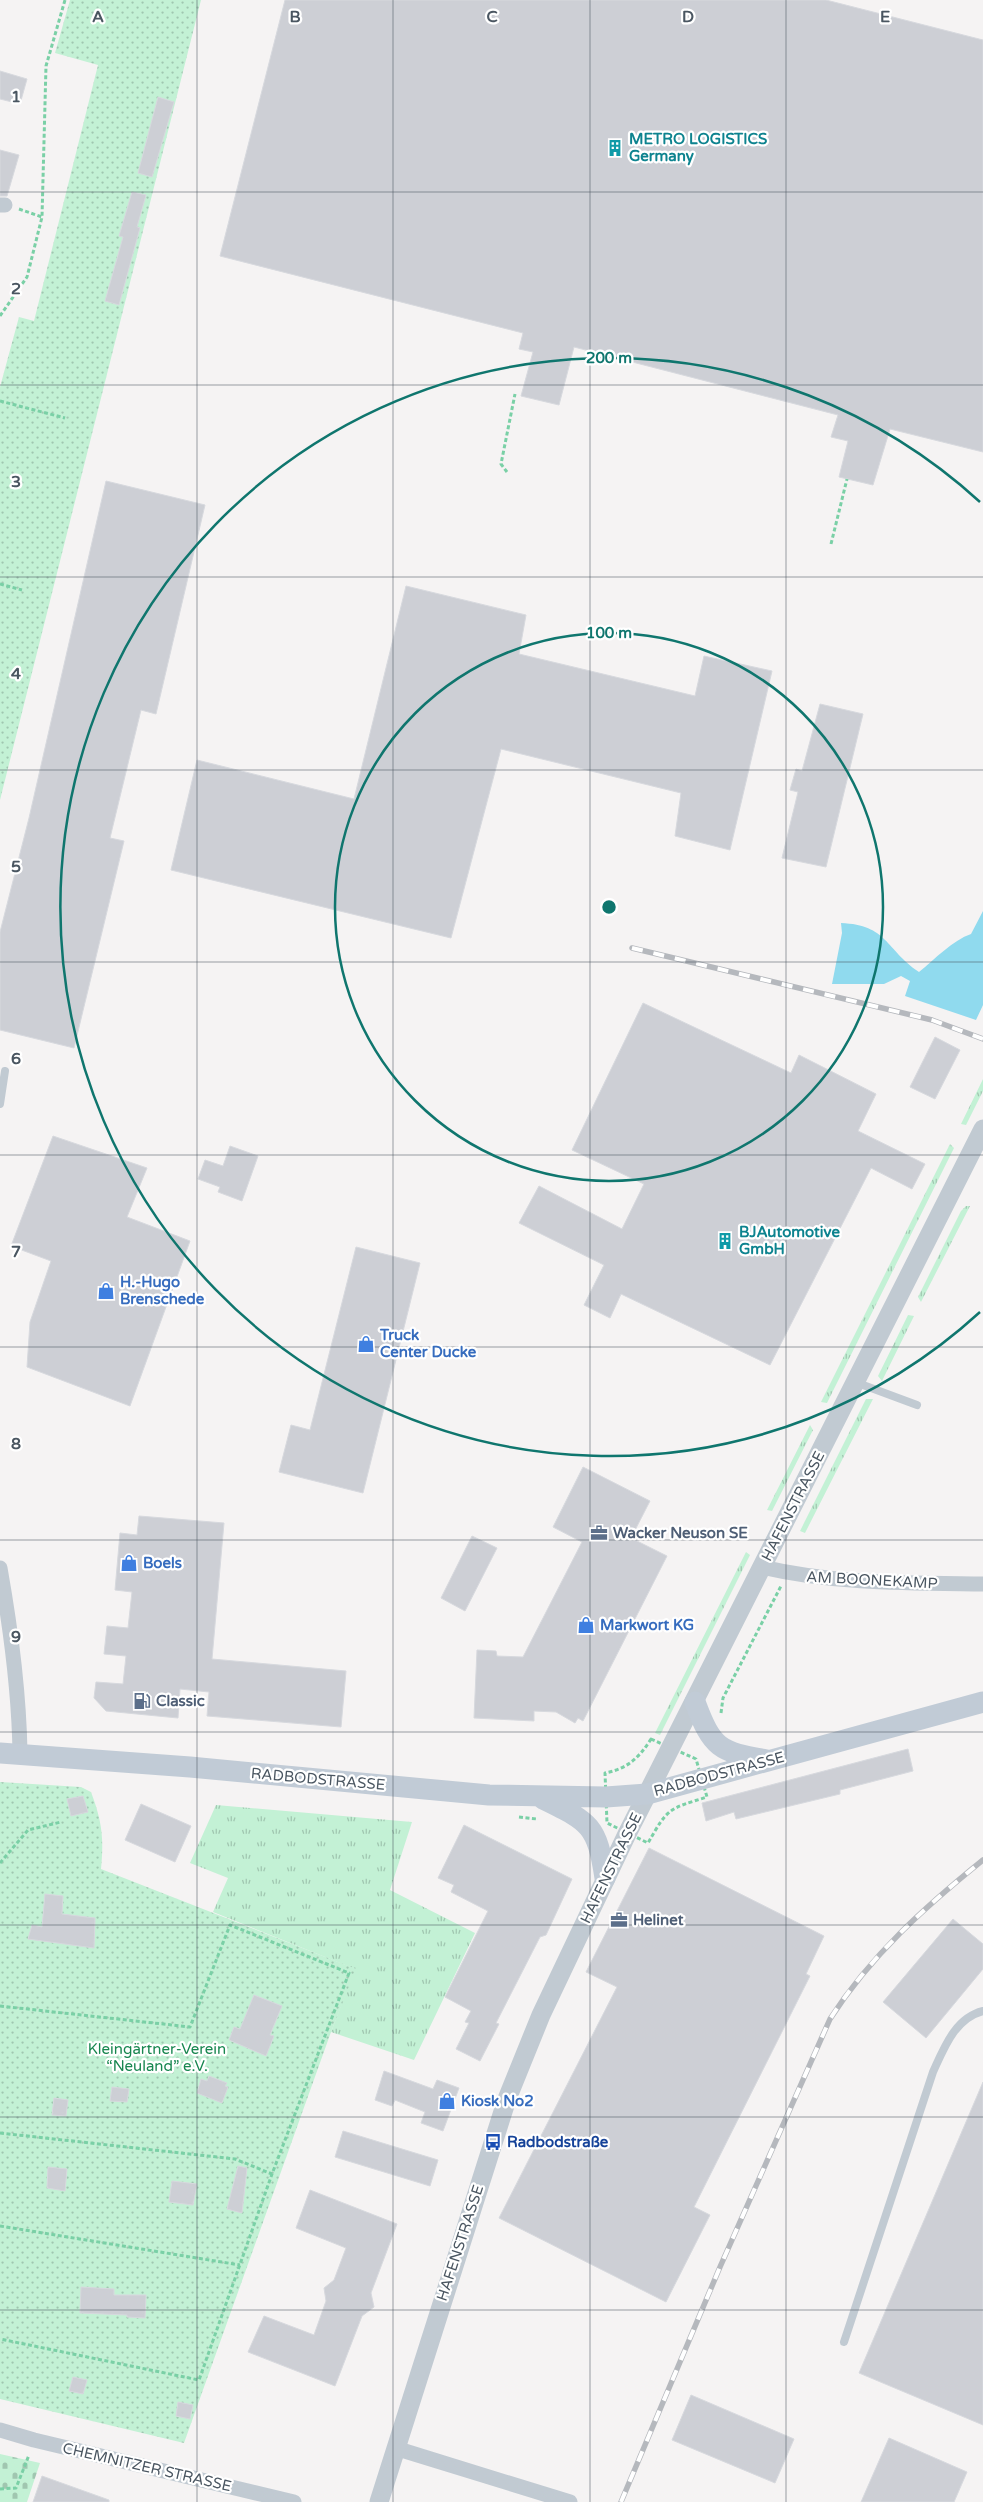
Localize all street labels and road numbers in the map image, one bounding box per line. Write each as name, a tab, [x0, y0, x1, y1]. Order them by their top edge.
street label: HAFENSTRASSE	[758, 1448, 828, 1564]
street label: AM BOONEKAMP	[806, 1568, 938, 1592]
street label: RADBODSTRASSE	[652, 1748, 786, 1800]
street label: RADBODSTRASSE	[250, 1764, 386, 1794]
street label: HAFENSTRASSE	[576, 1810, 646, 1926]
street label: HAFENSTRASSE	[433, 2183, 487, 2303]
street label: CHEMNITZER STRASSE	[61, 2439, 233, 2495]

